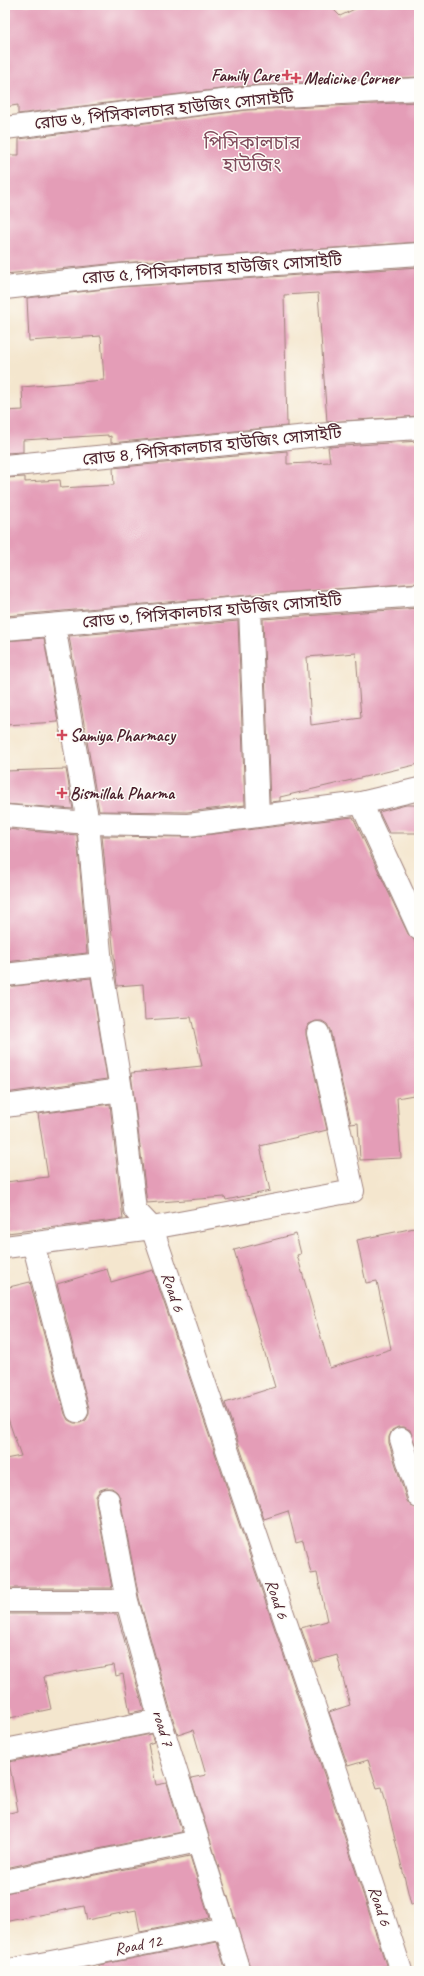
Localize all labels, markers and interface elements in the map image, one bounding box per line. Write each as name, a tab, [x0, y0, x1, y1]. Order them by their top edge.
place label: Family Care	[211, 65, 281, 86]
place label: Medicine Corner	[304, 68, 401, 89]
marker: Family Care	[282, 70, 292, 80]
marker: Medicine Corner	[291, 73, 301, 83]
street label: রোড ৬, পিসিকালচার হাউজিং সোসাইটি	[33, 86, 295, 134]
district label: পিসিকালচার হাউজিং	[203, 131, 301, 177]
street label: রোড ৫, পিসিকালচার হাউজিং সোসাইটি	[81, 249, 343, 289]
street label: রোড ৪, পিসিকালচার হাউজিং সোসাইটি	[81, 422, 343, 470]
street label: রোড ৩, পিসিকালচার হাউজিং সোসাইটি	[81, 589, 343, 633]
place label: Samiya Pharmacy	[70, 725, 177, 746]
marker: Samiya Pharmacy	[57, 730, 67, 740]
place label: Bismillah Pharma	[70, 783, 176, 804]
marker: Bismillah Pharma	[57, 788, 67, 798]
street label: Road 6	[157, 1270, 190, 1316]
street label: Road 6	[261, 1577, 294, 1623]
street label: road 7	[147, 1707, 179, 1750]
street label: Road 6	[364, 1884, 397, 1930]
street label: Road 12	[112, 1930, 165, 1960]

